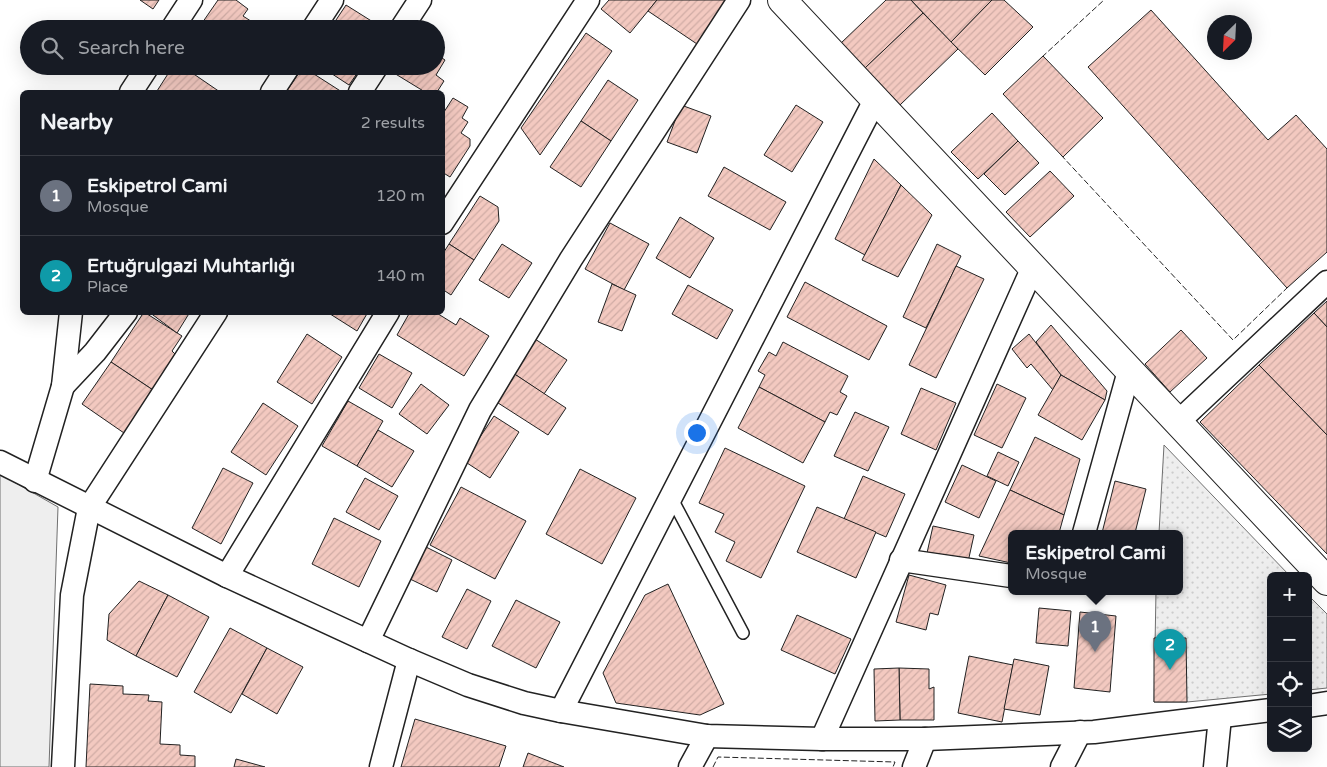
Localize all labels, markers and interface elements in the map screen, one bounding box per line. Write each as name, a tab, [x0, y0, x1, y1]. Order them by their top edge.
north arrow	[1207, 15, 1252, 60]
search box	[20, 20, 445, 75]
icon: search	[38, 34, 66, 62]
text: Search here	[78, 37, 185, 59]
text: Nearby	[40, 110, 113, 135]
text: 2 results	[361, 113, 425, 133]
text: Eskipetrol Cami	[87, 175, 228, 197]
text: 1	[51, 186, 61, 206]
text: 120 m	[376, 186, 425, 206]
text: Mosque	[87, 197, 149, 217]
text: Ertuğrulgazi Muhtarlığı	[87, 255, 295, 277]
text: 2	[51, 266, 61, 286]
text: 140 m	[376, 266, 425, 286]
text: Place	[87, 277, 128, 297]
your location	[684, 420, 710, 446]
popup	[1008, 530, 1183, 595]
text: Eskipetrol Cami	[1025, 542, 1166, 564]
text: Mosque	[1025, 564, 1087, 584]
map controls	[1267, 572, 1312, 752]
button: +	[1267, 572, 1312, 617]
pin: 1	[1079, 611, 1111, 652]
button: −	[1267, 617, 1312, 662]
pin: 2	[1154, 629, 1186, 670]
button: locate	[1267, 662, 1312, 707]
button: layers	[1267, 707, 1312, 752]

